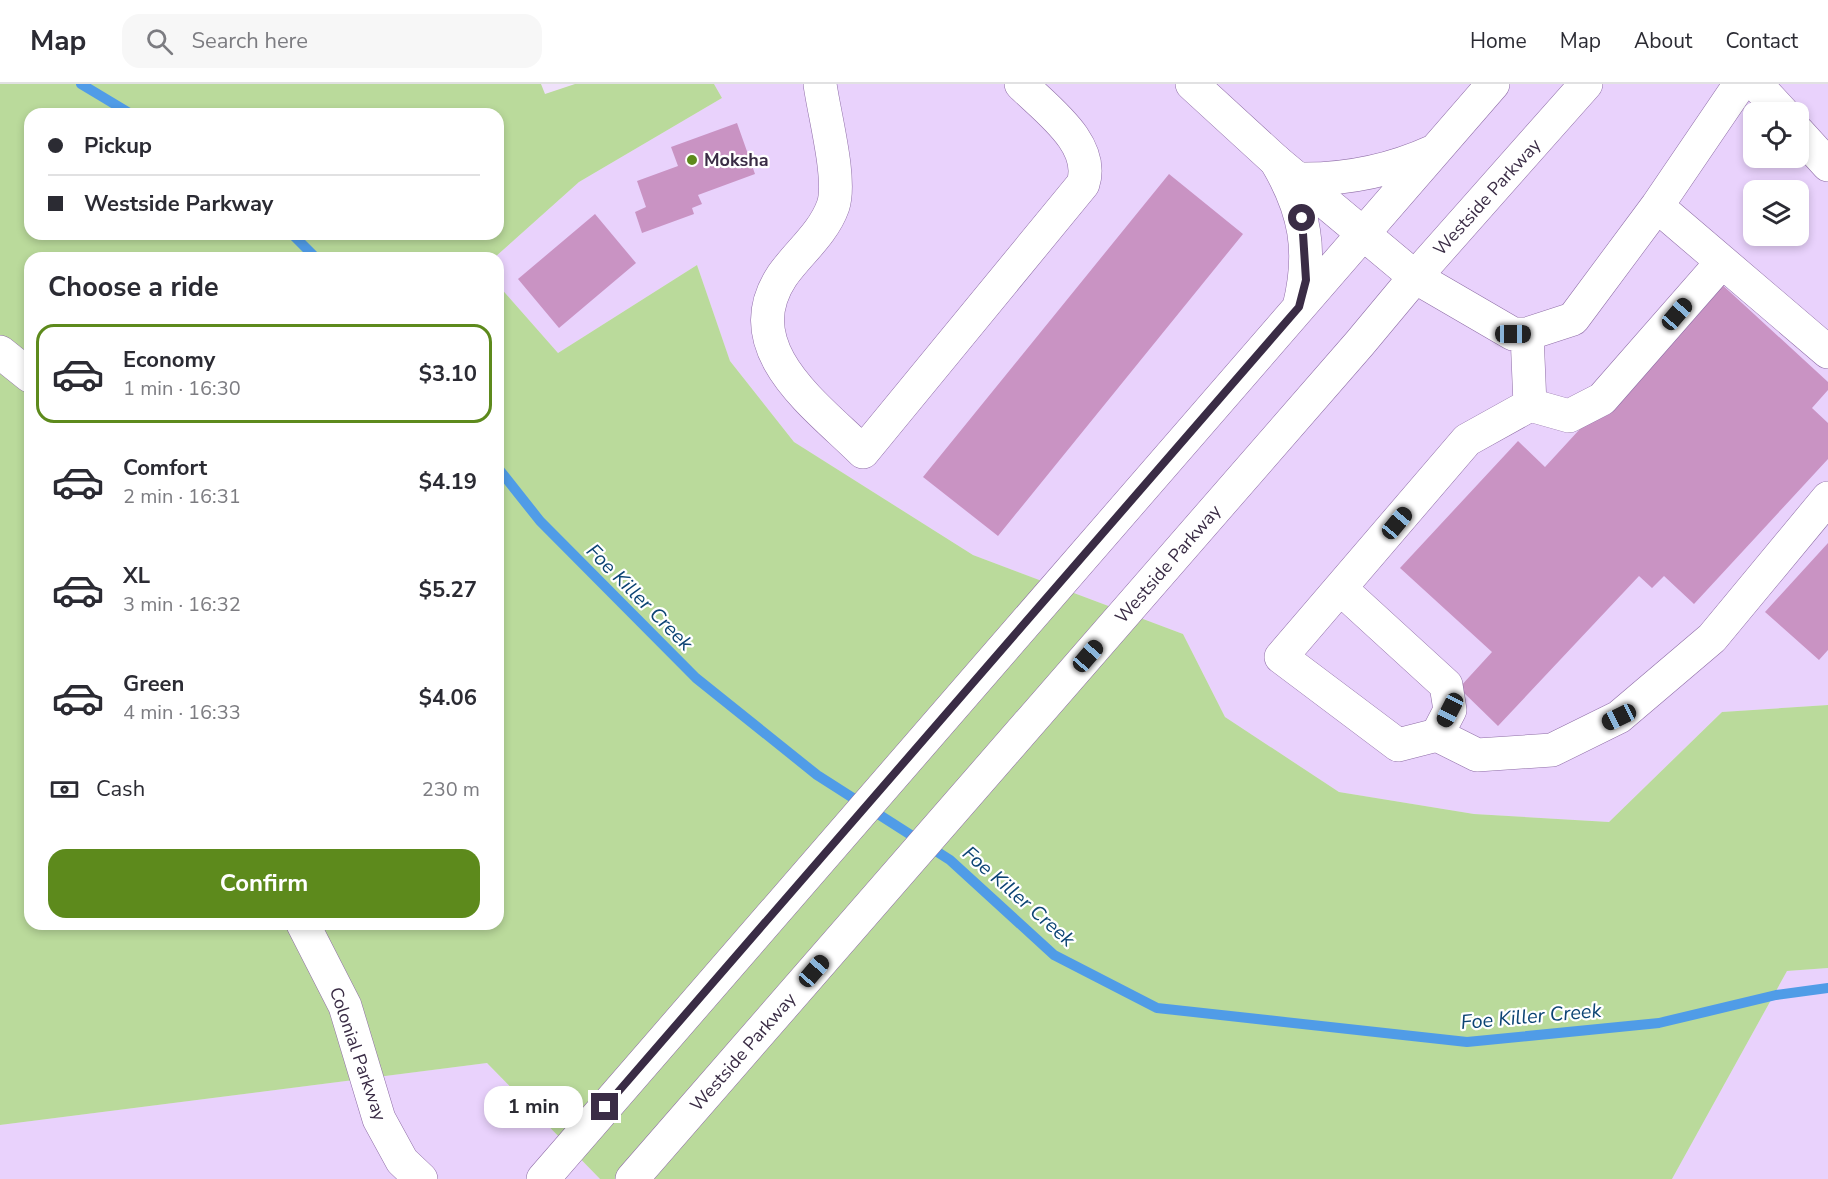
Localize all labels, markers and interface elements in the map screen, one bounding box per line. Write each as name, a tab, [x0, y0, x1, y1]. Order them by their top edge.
search box	[122, 14, 542, 68]
text: Map	[30, 22, 86, 60]
icon: search	[143, 25, 176, 58]
text: Search here	[191, 26, 308, 56]
text: Home	[1470, 27, 1527, 55]
text: Map	[1560, 27, 1601, 55]
text: About	[1634, 27, 1692, 55]
text: Contact	[1725, 27, 1798, 55]
map controls	[1743, 102, 1809, 246]
button: locate	[1743, 102, 1809, 168]
text: Pickup	[84, 131, 152, 161]
street label: Westside Parkway	[1428, 133, 1547, 261]
place label: Moksha	[704, 148, 769, 172]
marker: Moksha	[685, 153, 699, 167]
button: layers	[1743, 180, 1809, 246]
text: Westside Parkway	[84, 189, 273, 219]
route start	[1288, 204, 1315, 231]
text: Choose a ride	[48, 269, 219, 306]
car	[1658, 295, 1696, 333]
car	[1495, 325, 1531, 343]
text: Economy	[123, 345, 215, 375]
icon: car	[51, 347, 105, 401]
text: $3.10	[419, 359, 477, 389]
text: 1 min · 16:30	[123, 375, 241, 402]
text: Comfort	[123, 453, 207, 483]
icon: car	[51, 455, 105, 509]
text: $4.19	[419, 467, 477, 497]
text: 2 min · 16:31	[123, 483, 241, 510]
street label: Westside Parkway	[1110, 499, 1227, 628]
car	[1379, 503, 1415, 543]
water label: Foe Killer Creek	[580, 538, 700, 657]
text: XL	[123, 561, 150, 591]
icon: car	[51, 563, 105, 617]
text: $5.27	[419, 575, 477, 605]
text: 3 min · 16:32	[123, 591, 241, 618]
car	[1069, 637, 1107, 675]
text: Green	[123, 669, 184, 699]
icon: car	[51, 671, 105, 725]
text: $4.06	[419, 683, 477, 713]
car	[1434, 690, 1466, 730]
text: 4 min · 16:33	[123, 699, 241, 726]
car	[1599, 701, 1639, 733]
icon: cash	[48, 773, 81, 806]
text: Cash	[96, 774, 145, 804]
text: 230 m	[422, 776, 480, 803]
water label: Foe Killer Creek	[957, 840, 1082, 953]
button: Confirm	[48, 849, 480, 918]
car	[795, 952, 833, 990]
street label: Colonial Parkway	[324, 984, 392, 1125]
street label: Westside Parkway	[685, 987, 802, 1116]
water label: Foe Killer Creek	[1460, 997, 1603, 1036]
callout: 1 min	[485, 1086, 584, 1128]
text: 1 min	[508, 1093, 559, 1120]
route end	[591, 1093, 618, 1120]

